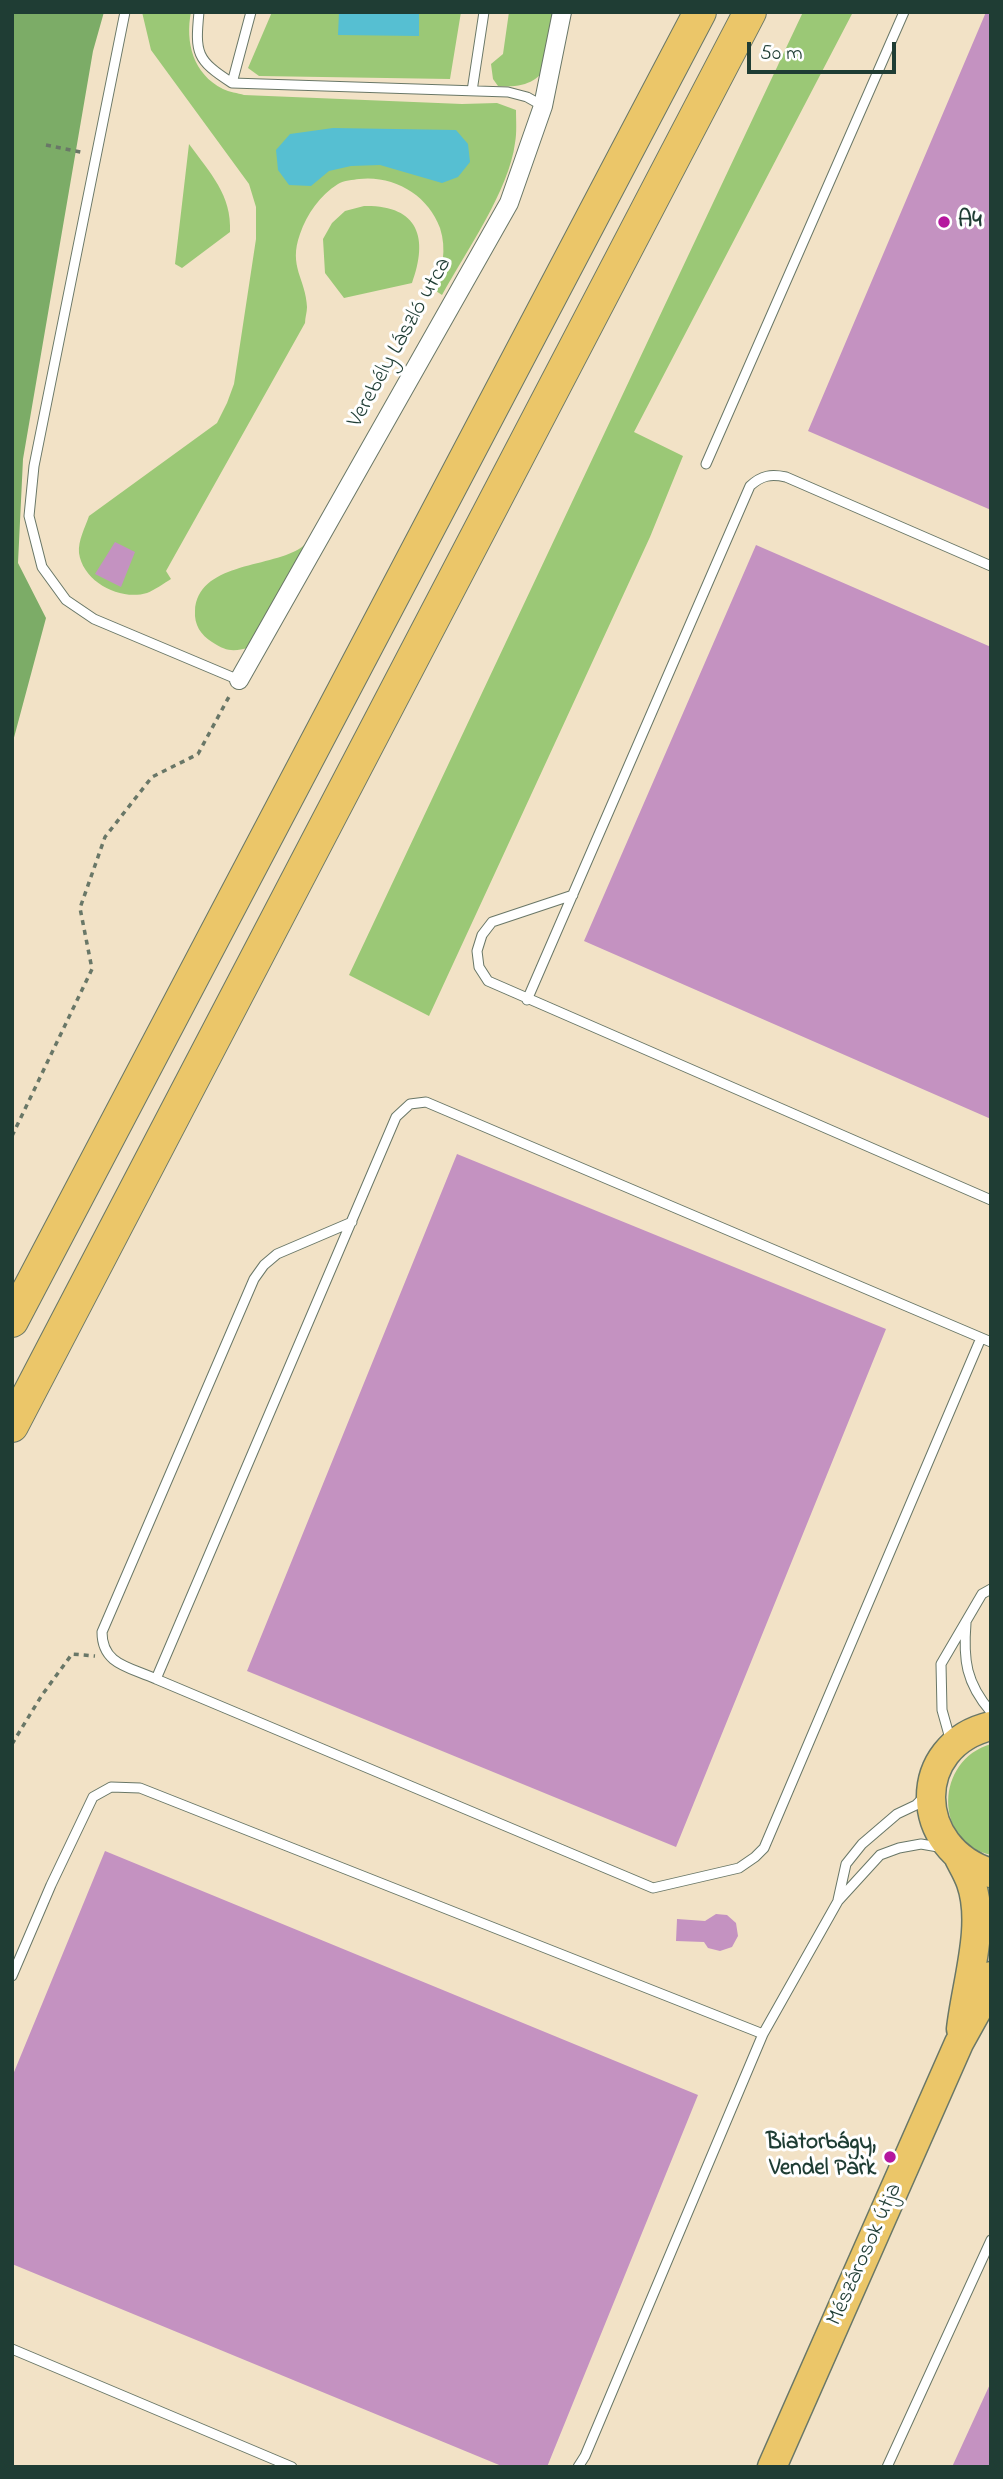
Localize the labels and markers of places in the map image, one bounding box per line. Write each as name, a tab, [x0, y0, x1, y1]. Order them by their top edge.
place label: A4	[958, 208, 982, 236]
marker: A4	[936, 214, 952, 230]
place label: Biatorbágy, Vendel Park	[766, 2130, 876, 2184]
marker: Biatorbágy, Vendel Park	[882, 2149, 898, 2165]

